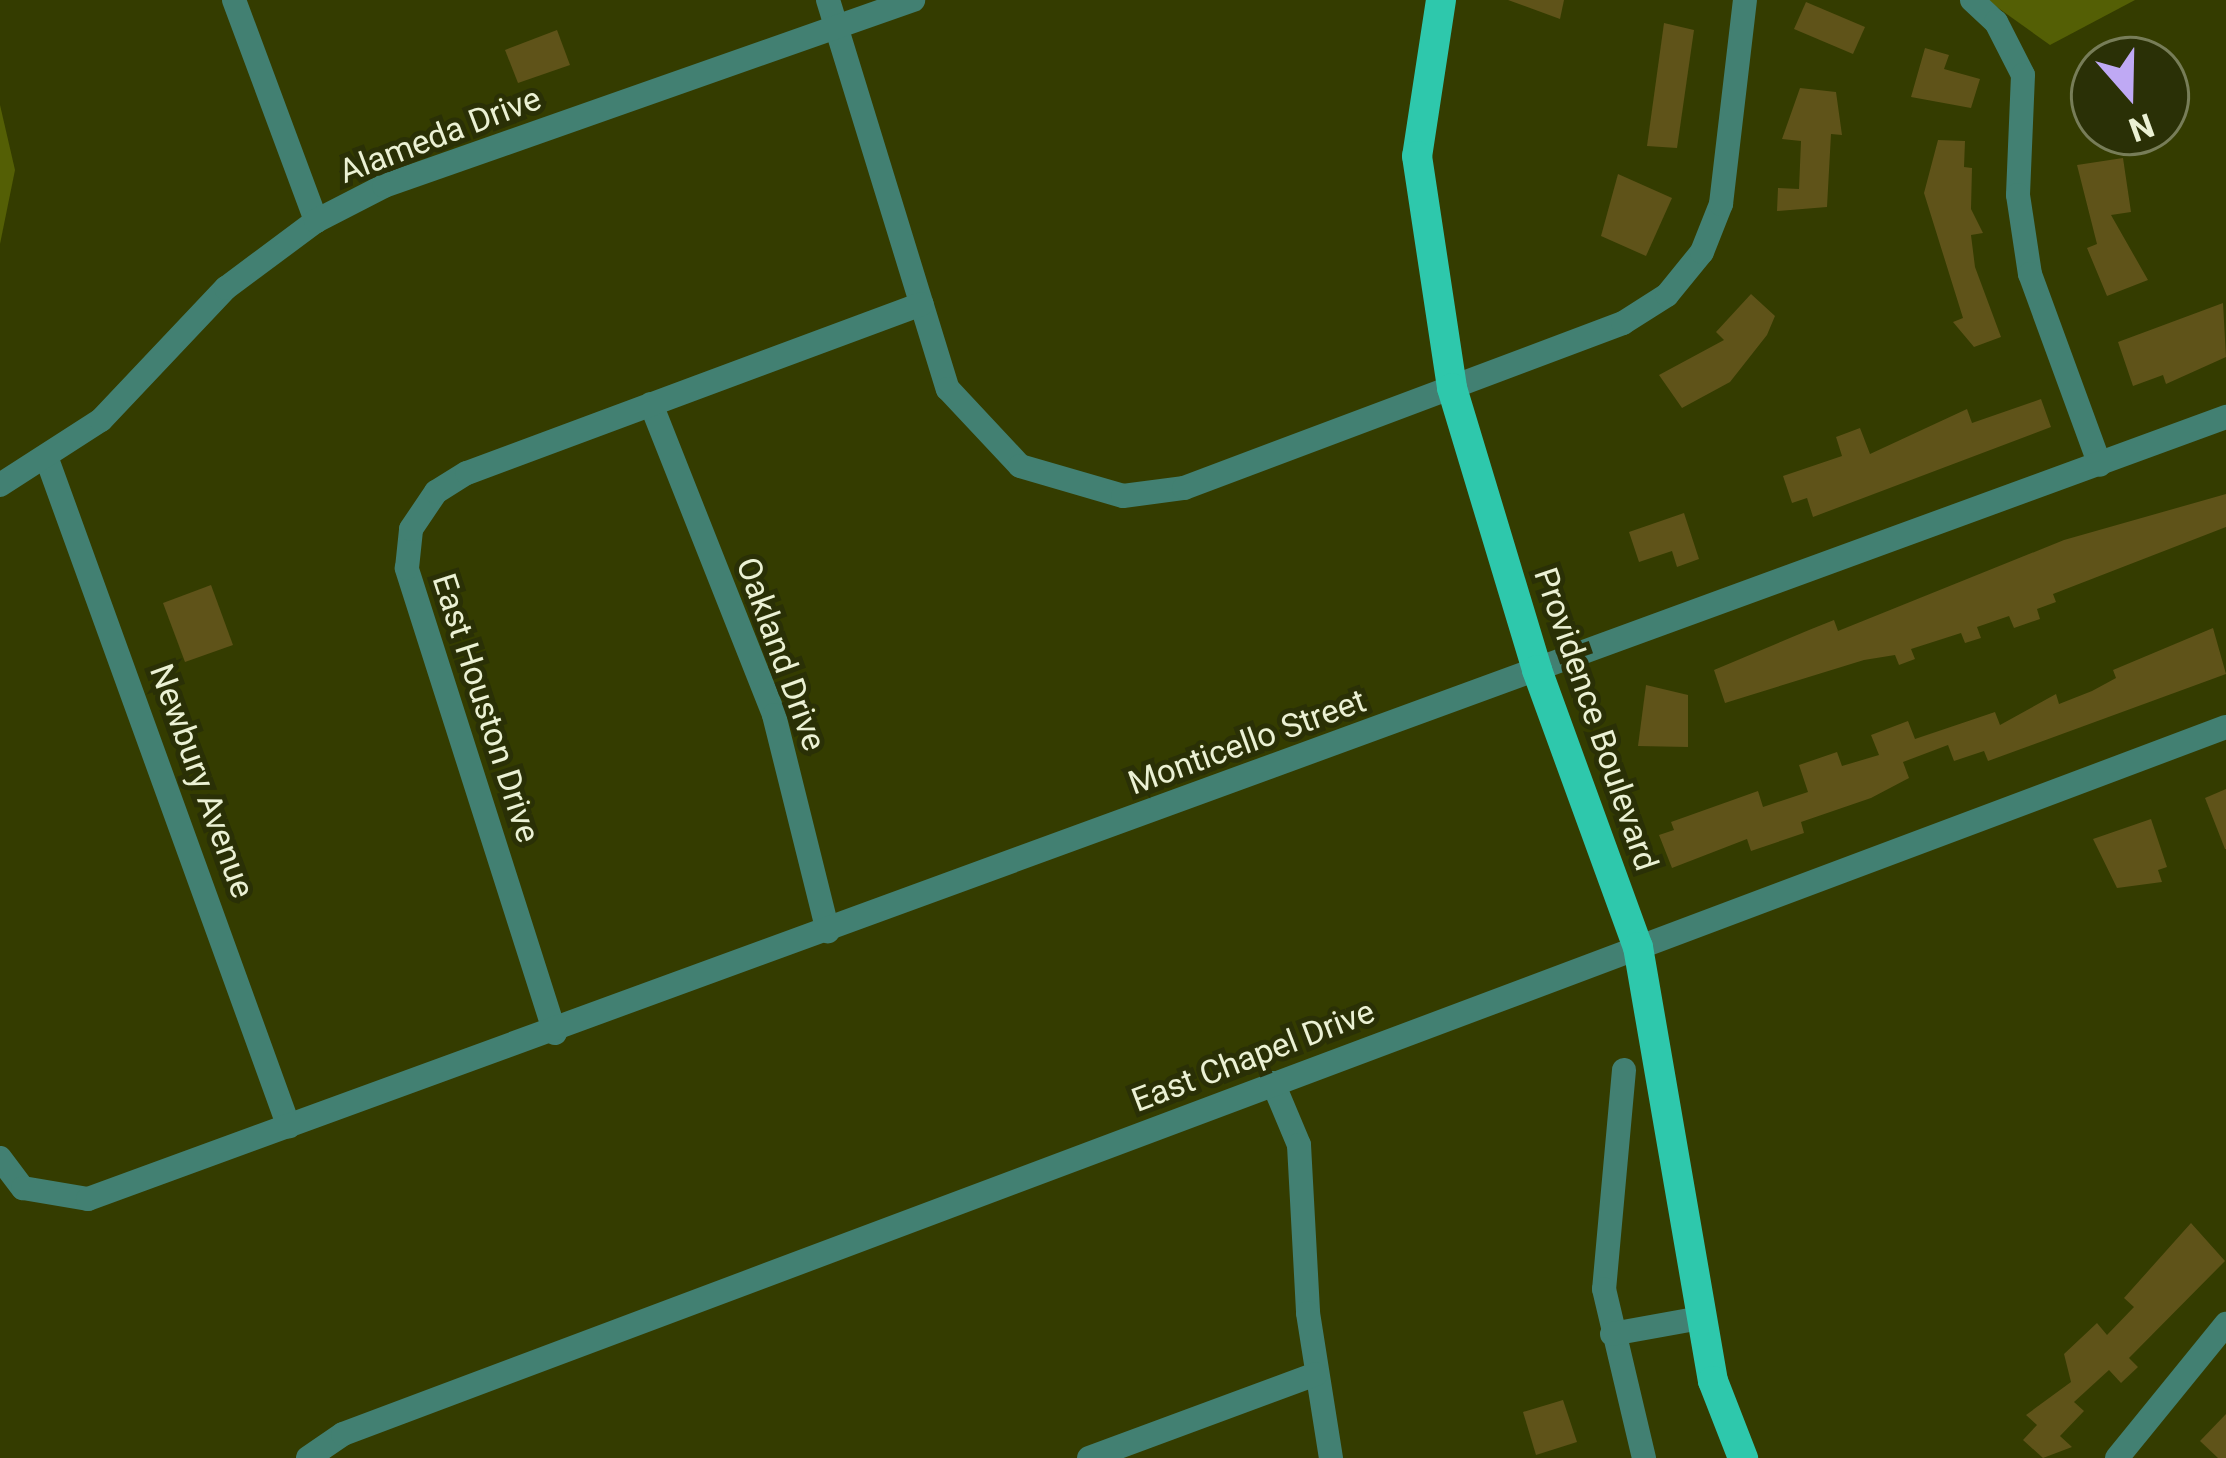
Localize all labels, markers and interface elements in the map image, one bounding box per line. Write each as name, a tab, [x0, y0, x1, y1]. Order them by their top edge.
north arrow	[2070, 36, 2190, 156]
street label: Alameda Drive	[334, 78, 546, 192]
text: N	[2124, 105, 2159, 150]
street label: Oakland Drive	[728, 552, 834, 756]
street label: Providence Boulevard	[1526, 562, 1666, 876]
street label: East Houston Drive	[424, 569, 548, 847]
street label: Newbury Avenue	[141, 659, 263, 903]
street label: Monticello Street	[1123, 681, 1371, 803]
street label: East Chapel Drive	[1126, 992, 1380, 1120]

